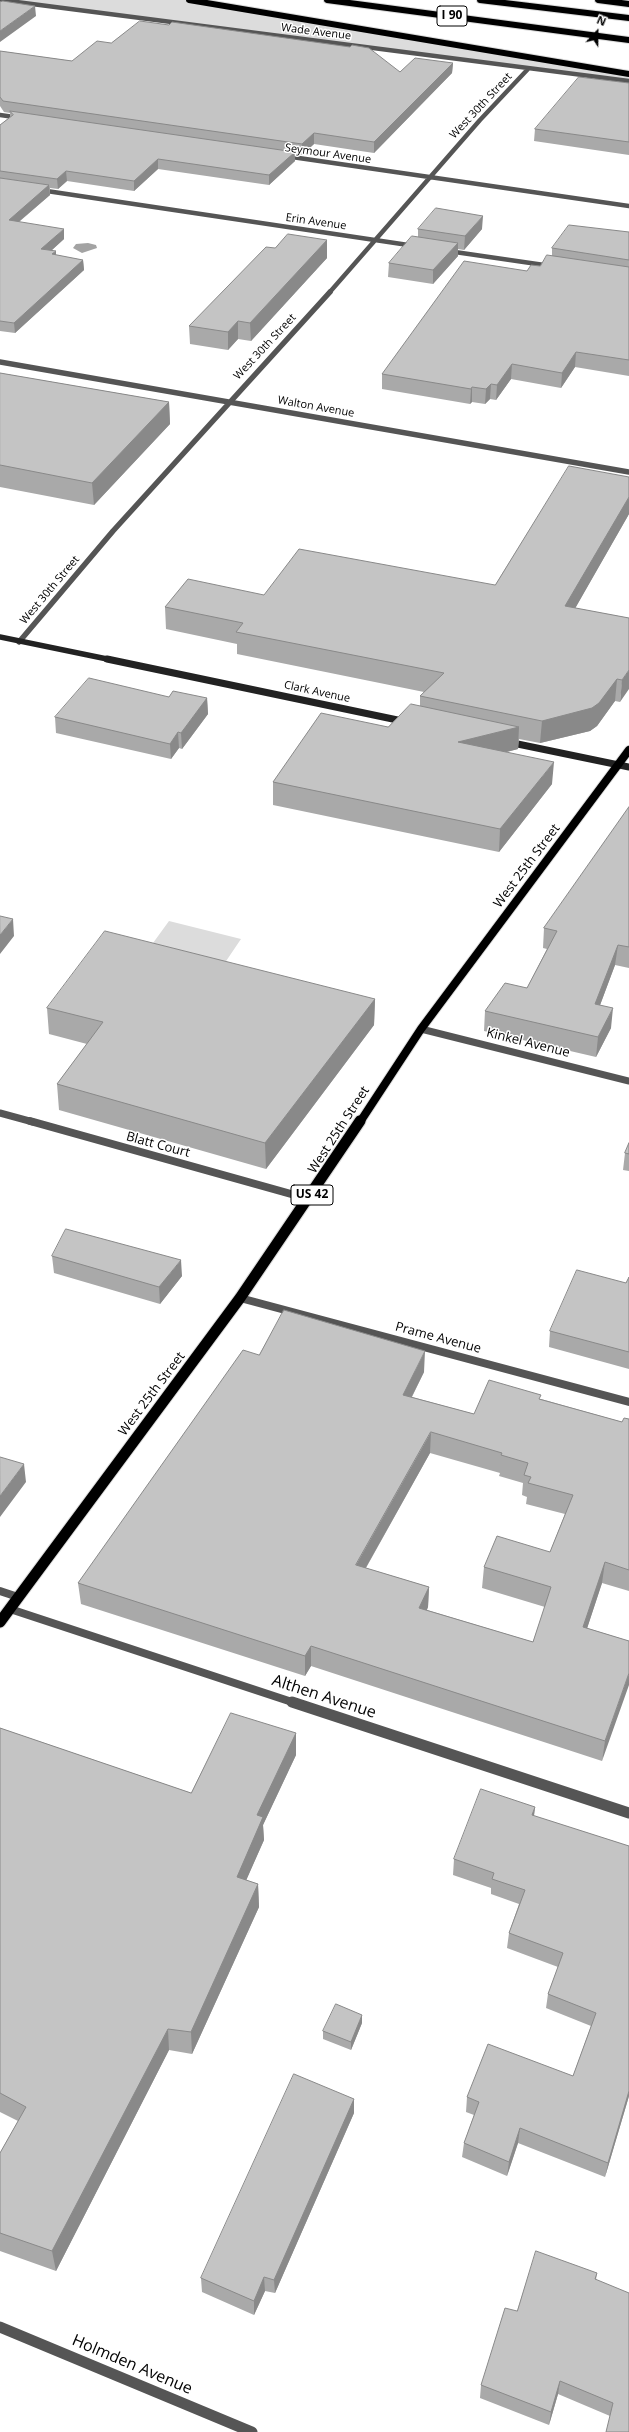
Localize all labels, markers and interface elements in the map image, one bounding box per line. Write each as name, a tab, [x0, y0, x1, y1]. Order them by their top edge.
road number: I 90	[437, 6, 467, 26]
north arrow	[577, 12, 617, 52]
text: N	[595, 12, 609, 29]
street label: Wade Avenue	[280, 21, 352, 43]
street label: West 30th Street	[447, 70, 515, 142]
street label: Seymour Avenue	[284, 141, 372, 167]
street label: Erin Avenue	[285, 211, 347, 233]
street label: West 30th Street	[231, 311, 299, 383]
street label: Walton Avenue	[277, 394, 355, 420]
street label: West 30th Street	[18, 553, 82, 627]
street label: Clark Avenue	[283, 679, 351, 705]
street label: West 25th Street	[490, 821, 564, 911]
street label: Kinkel Avenue	[485, 1025, 571, 1061]
street label: West 25th Street	[305, 1084, 373, 1176]
street label: Blatt Court	[124, 1129, 192, 1161]
road number: US 42	[291, 1185, 333, 1205]
street label: Prame Avenue	[393, 1319, 483, 1357]
street label: West 25th Street	[115, 1349, 189, 1439]
street label: Althen Avenue	[270, 1671, 378, 1723]
street label: Holmden Avenue	[69, 2331, 195, 2399]

